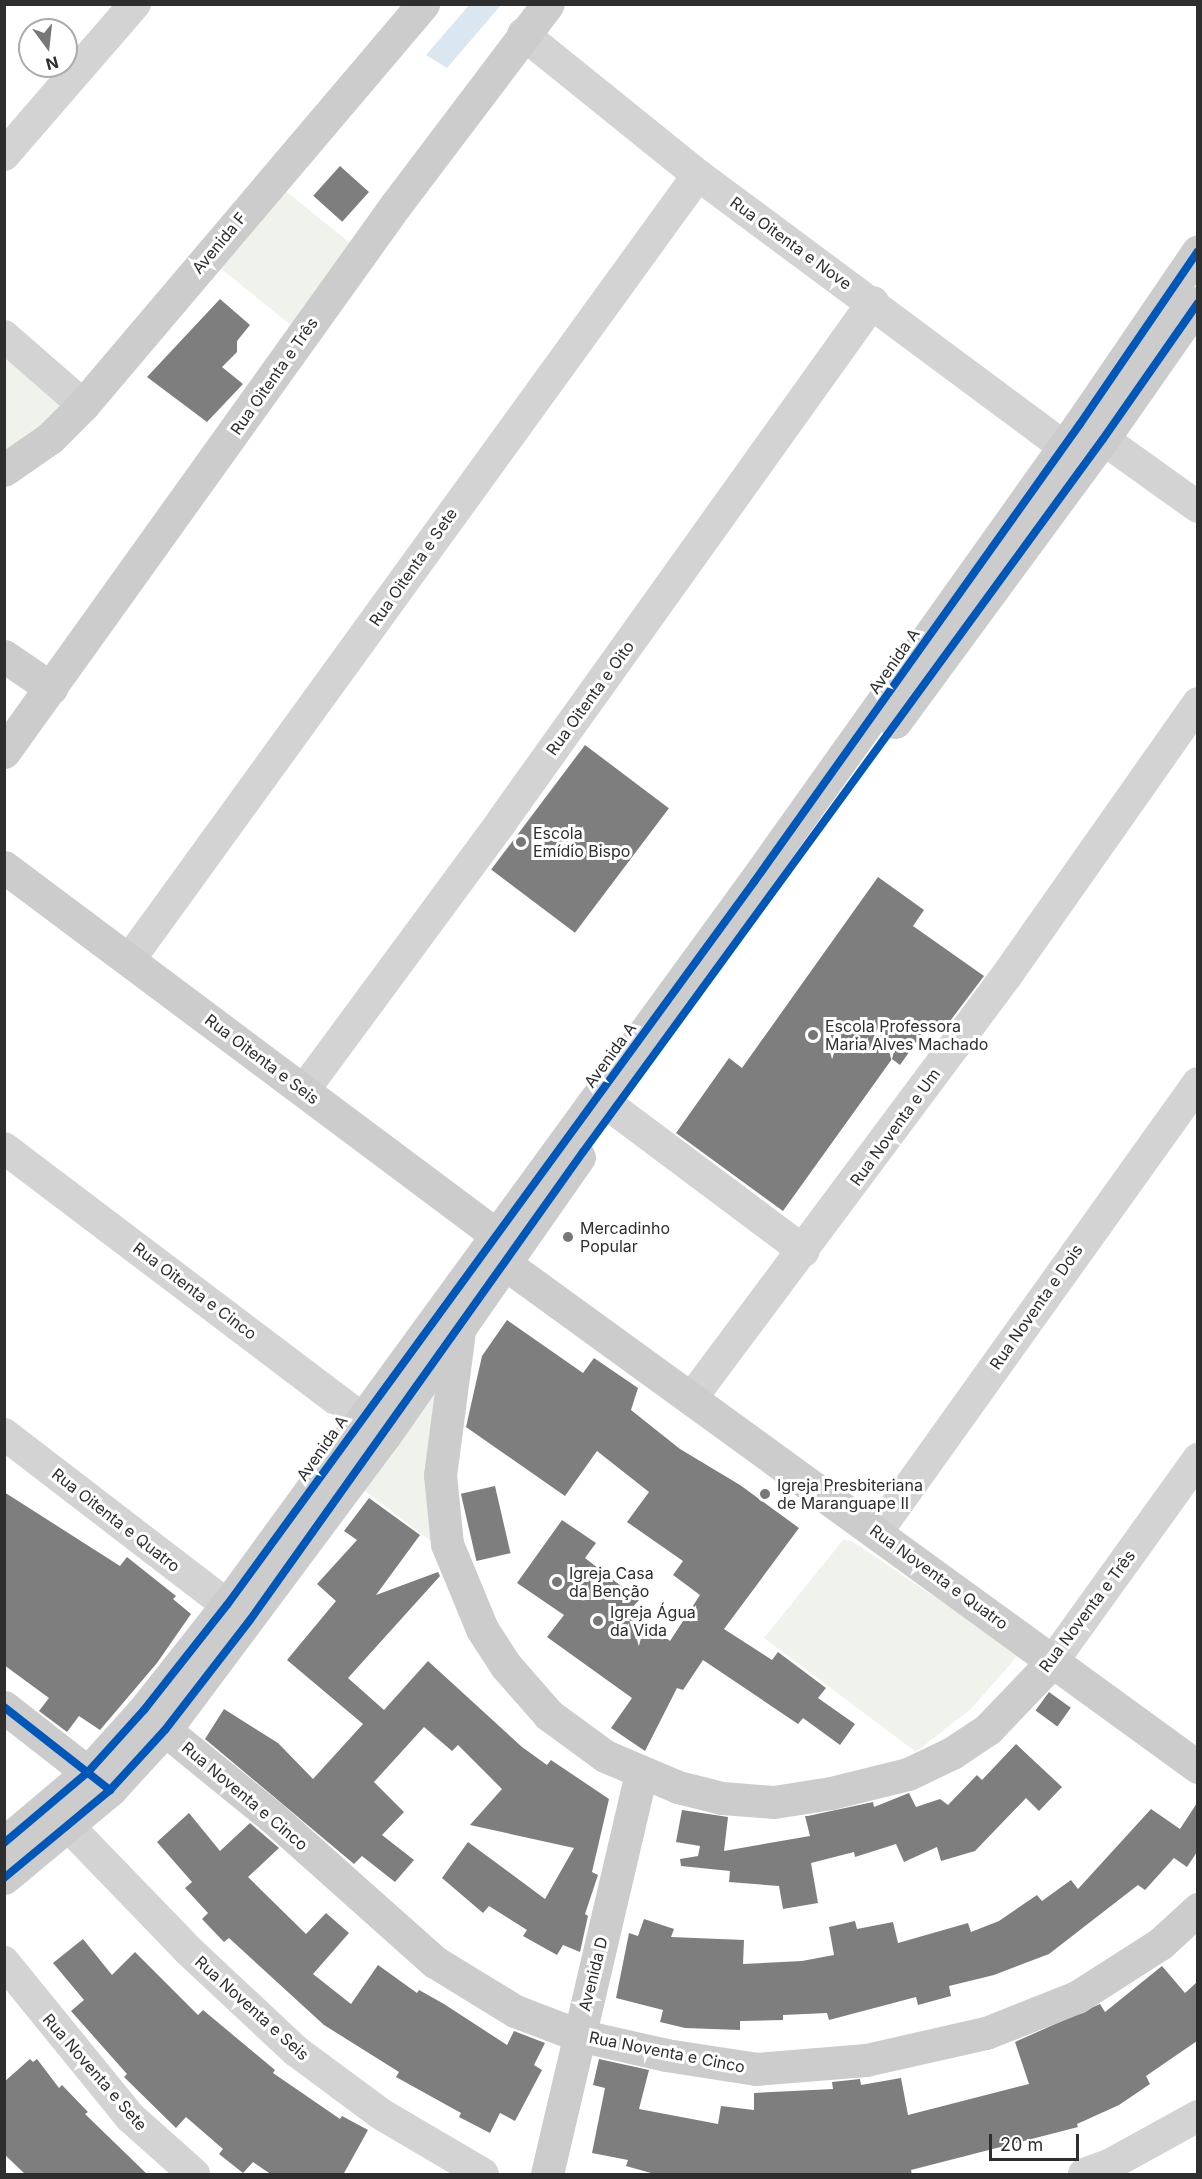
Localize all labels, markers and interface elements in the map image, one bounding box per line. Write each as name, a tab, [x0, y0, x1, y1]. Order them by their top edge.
north arrow	[18, 18, 78, 78]
text: N	[44, 52, 61, 75]
street label: Rua Oitenta e Nove	[727, 193, 855, 293]
street label: Avenida F	[188, 208, 250, 278]
street label: Rua Oitenta e Três	[226, 314, 322, 438]
street label: Rua Oitenta e Sete	[365, 504, 461, 630]
street label: Avenida A	[864, 625, 924, 697]
street label: Rua Oitenta e Oito	[542, 637, 638, 759]
place label: Escola Emídio Bispo	[533, 823, 630, 861]
marker: Escola Emídio Bispo	[514, 835, 528, 849]
street label: Rua Oitenta e Seis	[201, 1010, 323, 1108]
place label: Escola Professora Maria Alves Machado	[825, 1016, 988, 1054]
street label: Avenida A	[580, 1019, 640, 1091]
marker: Escola Professora Maria Alves Machado	[806, 1028, 820, 1042]
street label: Rua Noventa e Um	[846, 1064, 944, 1190]
place label: Mercadinho Popular	[580, 1218, 670, 1256]
marker: Mercadinho Popular	[561, 1230, 575, 1244]
street label: Rua Oitenta e Cinco	[129, 1238, 261, 1344]
street label: Rua Noventa e Dois	[986, 1241, 1086, 1373]
street label: Avenida A	[292, 1412, 352, 1484]
street label: Rua Oitenta e Quatro	[48, 1464, 184, 1576]
place label: Igreja Presbiteriana de Maranguape II	[777, 1475, 923, 1513]
marker: Igreja Presbiteriana de Maranguape II	[758, 1487, 772, 1501]
street label: Rua Noventa e Quatro	[866, 1520, 1012, 1634]
street label: Rua Noventa e Três	[1035, 1546, 1139, 1676]
place label: Igreja Casa da Benção	[569, 1563, 654, 1601]
marker: Igreja Casa da Benção	[550, 1575, 564, 1589]
place label: Igreja Água da Vida	[610, 1602, 696, 1640]
marker: Igreja Água da Vida	[591, 1614, 605, 1628]
street label: Rua Noventa e Cinco	[178, 1738, 312, 1854]
street label: Avenida D	[574, 1935, 612, 2013]
street label: Rua Noventa e Seis	[191, 1952, 313, 2064]
street label: Rua Noventa e Sete	[39, 2010, 151, 2134]
street label: Rua Noventa e Cinco	[587, 2027, 747, 2077]
scale bar	[992, 2122, 1082, 2160]
text: 20 m	[1000, 2134, 1043, 2155]

